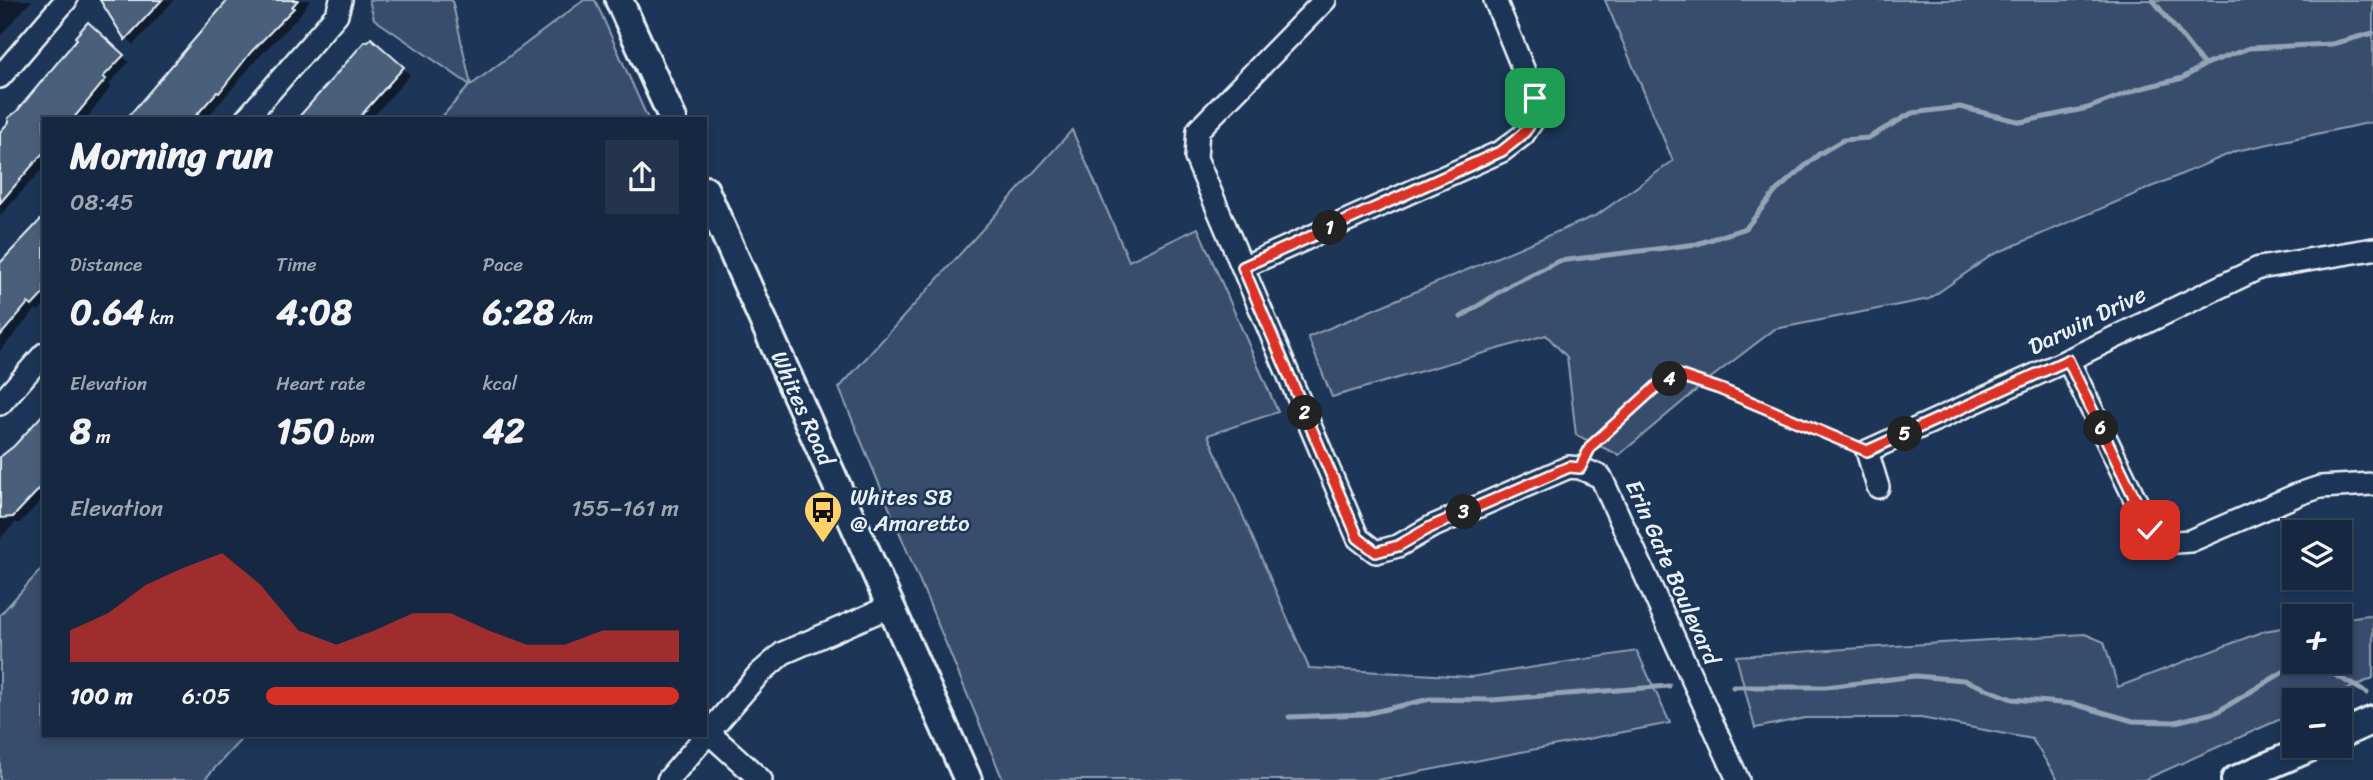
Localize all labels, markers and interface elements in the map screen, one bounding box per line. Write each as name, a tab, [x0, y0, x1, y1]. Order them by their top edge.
pin	[1505, 68, 1565, 128]
icon: arrive	[1516, 79, 1554, 117]
text: Morning run	[70, 122, 273, 189]
button: share	[605, 140, 679, 214]
text: 08:45	[70, 182, 134, 223]
pin: 1	[1312, 210, 1348, 246]
text: 1	[1325, 211, 1334, 244]
text: Distance	[70, 248, 142, 281]
text: Time	[276, 248, 317, 281]
text: Pace	[483, 248, 523, 281]
street label: Darwin Drive	[2021, 274, 2154, 367]
text: 0.64	[70, 281, 144, 343]
text: 4:08	[276, 281, 352, 343]
text: 6:28	[483, 281, 554, 343]
text: km	[144, 301, 174, 334]
text: /km	[554, 301, 593, 334]
street label: Whites Road	[759, 344, 847, 474]
pin: 4	[1652, 362, 1688, 396]
text: 4	[1664, 362, 1675, 395]
text: Elevation	[70, 367, 147, 400]
text: Heart rate	[276, 367, 366, 400]
text: kcal	[483, 367, 517, 400]
pin: 2	[1288, 396, 1322, 430]
text: 2	[1299, 396, 1310, 429]
text: 8	[70, 400, 91, 462]
text: 150	[276, 400, 335, 462]
text: 42	[483, 400, 525, 462]
pin: 6	[2084, 410, 2118, 446]
text: 6	[2095, 411, 2106, 444]
pin: 5	[1888, 416, 1923, 452]
text: 5	[1899, 417, 1910, 450]
text: m	[91, 420, 111, 453]
text: bpm	[335, 420, 375, 453]
street label: Erin Gate Boulevard	[1613, 473, 1733, 673]
place label: Whites SB @ Amaretto	[850, 477, 970, 544]
text: Elevation	[70, 488, 163, 529]
text: 155–161 m	[572, 488, 679, 529]
bus stop icon: Whites SB @ Amaretto	[802, 489, 844, 544]
pin: 3	[1446, 494, 1482, 530]
text: 3	[1458, 495, 1469, 528]
pin	[2120, 500, 2180, 560]
icon: check	[2131, 511, 2169, 549]
map controls	[2282, 520, 2352, 758]
button: layers	[2282, 520, 2352, 590]
button: +	[2282, 604, 2352, 674]
text: 100 m	[70, 676, 133, 717]
text: 6:05	[182, 676, 231, 717]
button: −	[2282, 688, 2352, 758]

